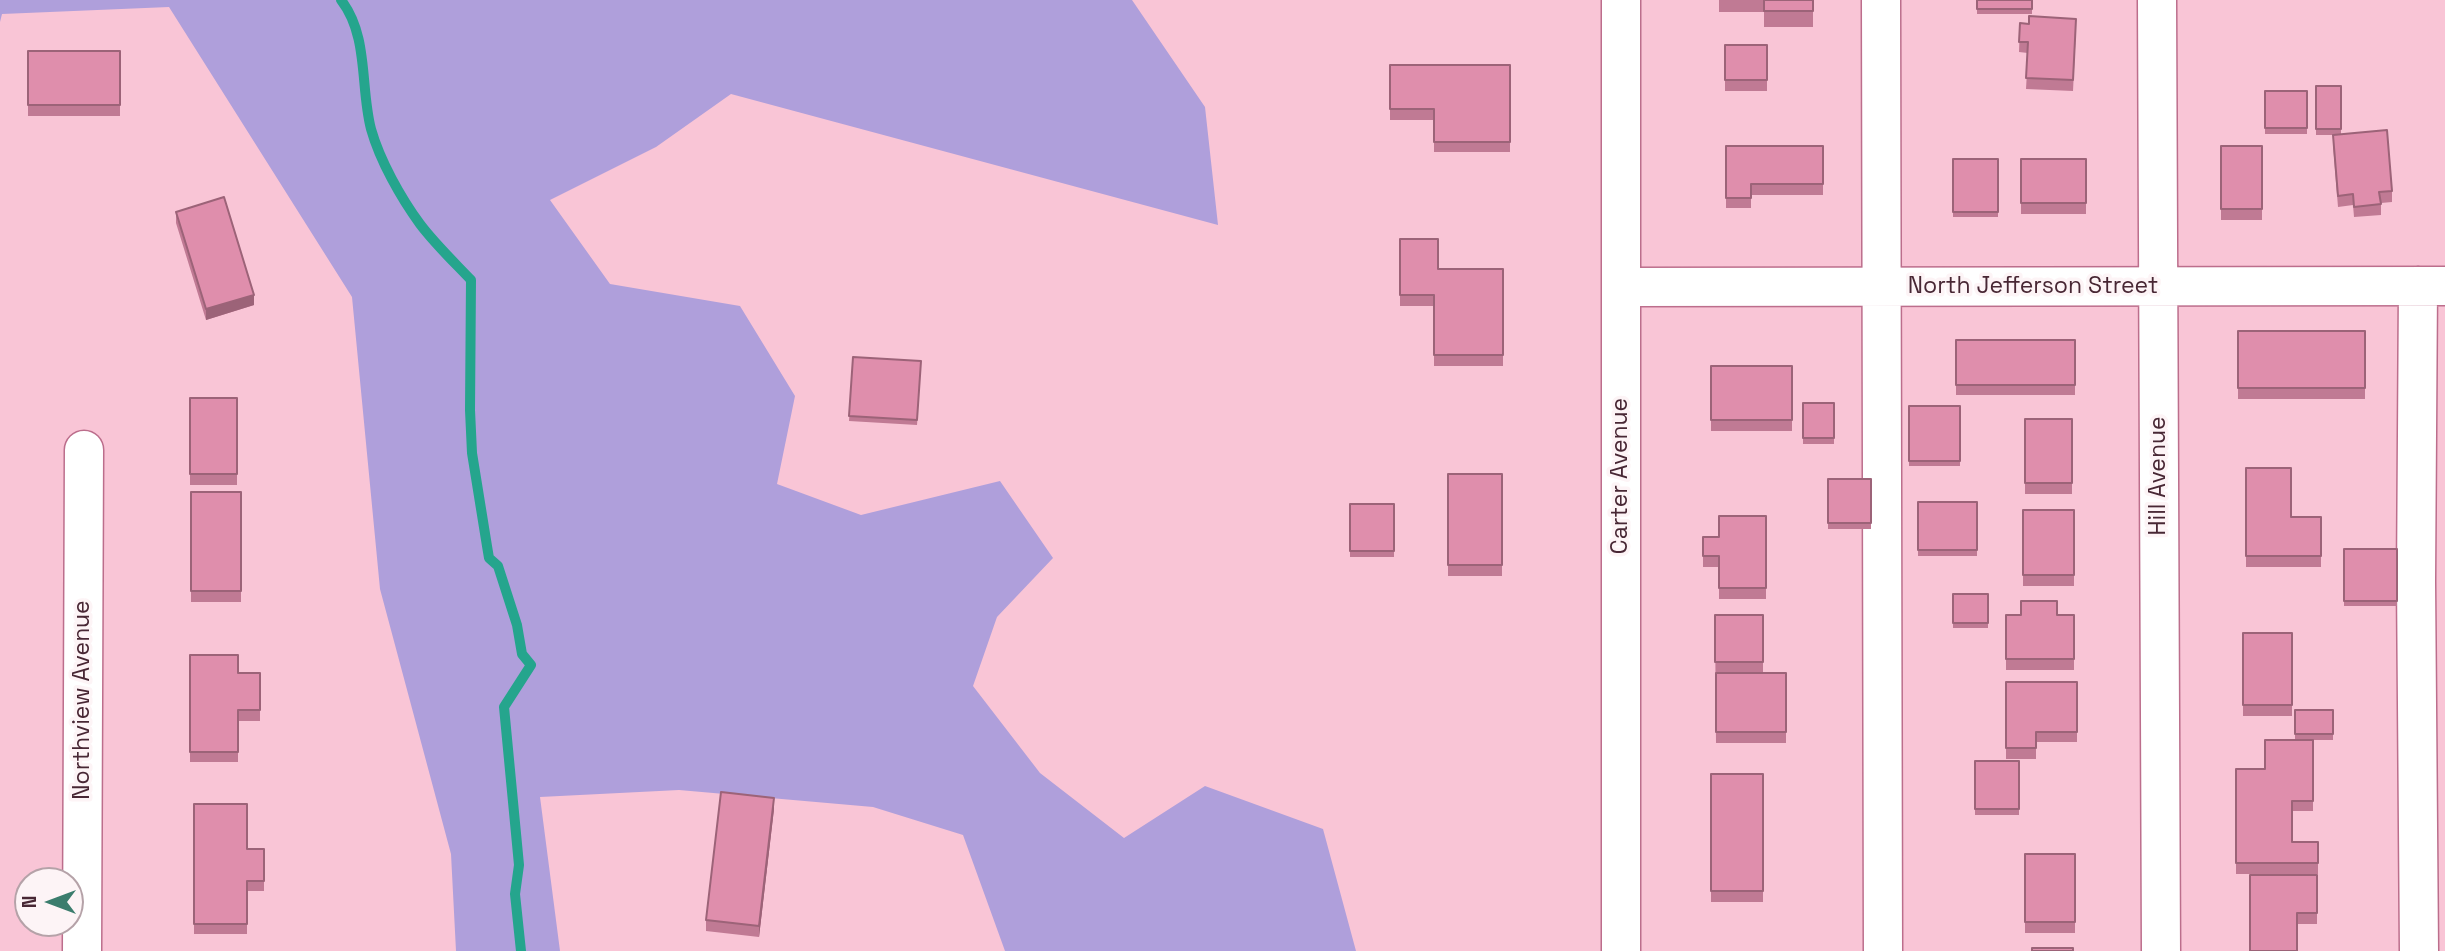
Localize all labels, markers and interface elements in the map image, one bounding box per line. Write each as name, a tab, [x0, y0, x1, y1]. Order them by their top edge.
street label: North Jefferson Street	[1908, 273, 2158, 301]
street label: Carter Avenue	[1607, 398, 1635, 554]
street label: Hill Avenue	[2145, 416, 2173, 536]
street label: Northview Avenue	[69, 600, 97, 800]
north arrow	[14, 867, 84, 937]
text: N	[17, 896, 42, 908]

